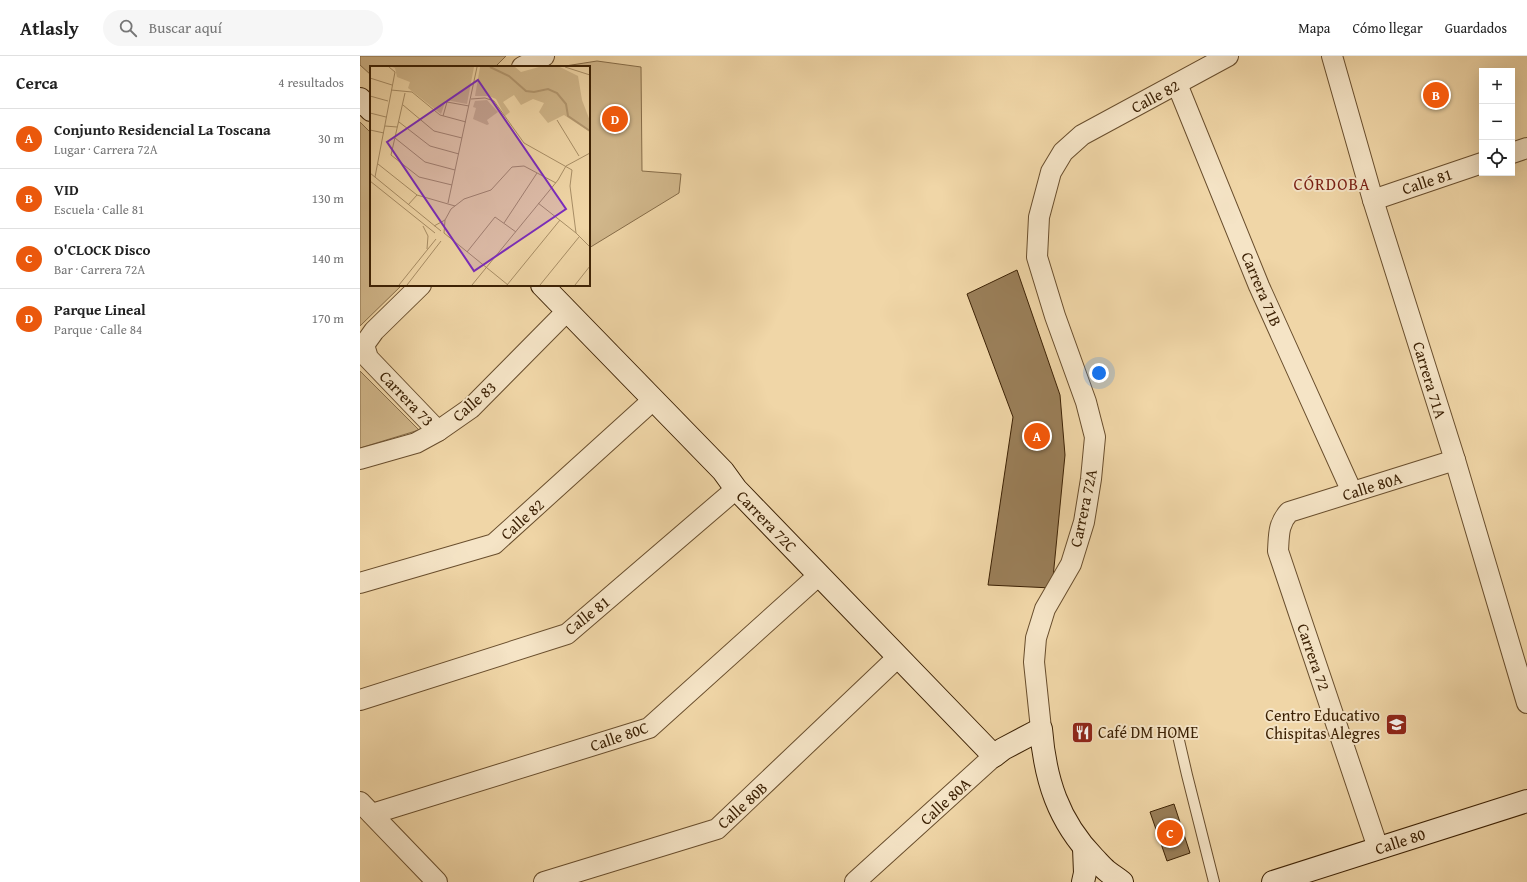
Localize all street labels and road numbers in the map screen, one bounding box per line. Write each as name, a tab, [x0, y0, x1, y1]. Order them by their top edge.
street label: Calle 82	[1127, 73, 1183, 119]
street label: Calle 81	[1399, 162, 1455, 200]
street label: Carrera 71B	[1236, 248, 1288, 330]
street label: Carrera 71A	[1407, 339, 1453, 422]
street label: Carrera 73	[374, 365, 440, 431]
street label: Calle 83	[447, 375, 501, 427]
street label: Calle 80A	[1339, 465, 1405, 506]
street label: Carrera 72A	[1063, 466, 1103, 549]
street label: Carrera 72C	[731, 484, 803, 558]
street label: Calle 82	[495, 493, 549, 545]
street label: Calle 81	[559, 590, 615, 640]
street label: Carrera 72	[1291, 620, 1337, 694]
street label: Calle 80C	[587, 715, 652, 757]
street label: Calle 80A	[914, 771, 976, 830]
street label: Calle 80B	[711, 776, 773, 834]
street label: Calle 80	[1372, 822, 1429, 860]

